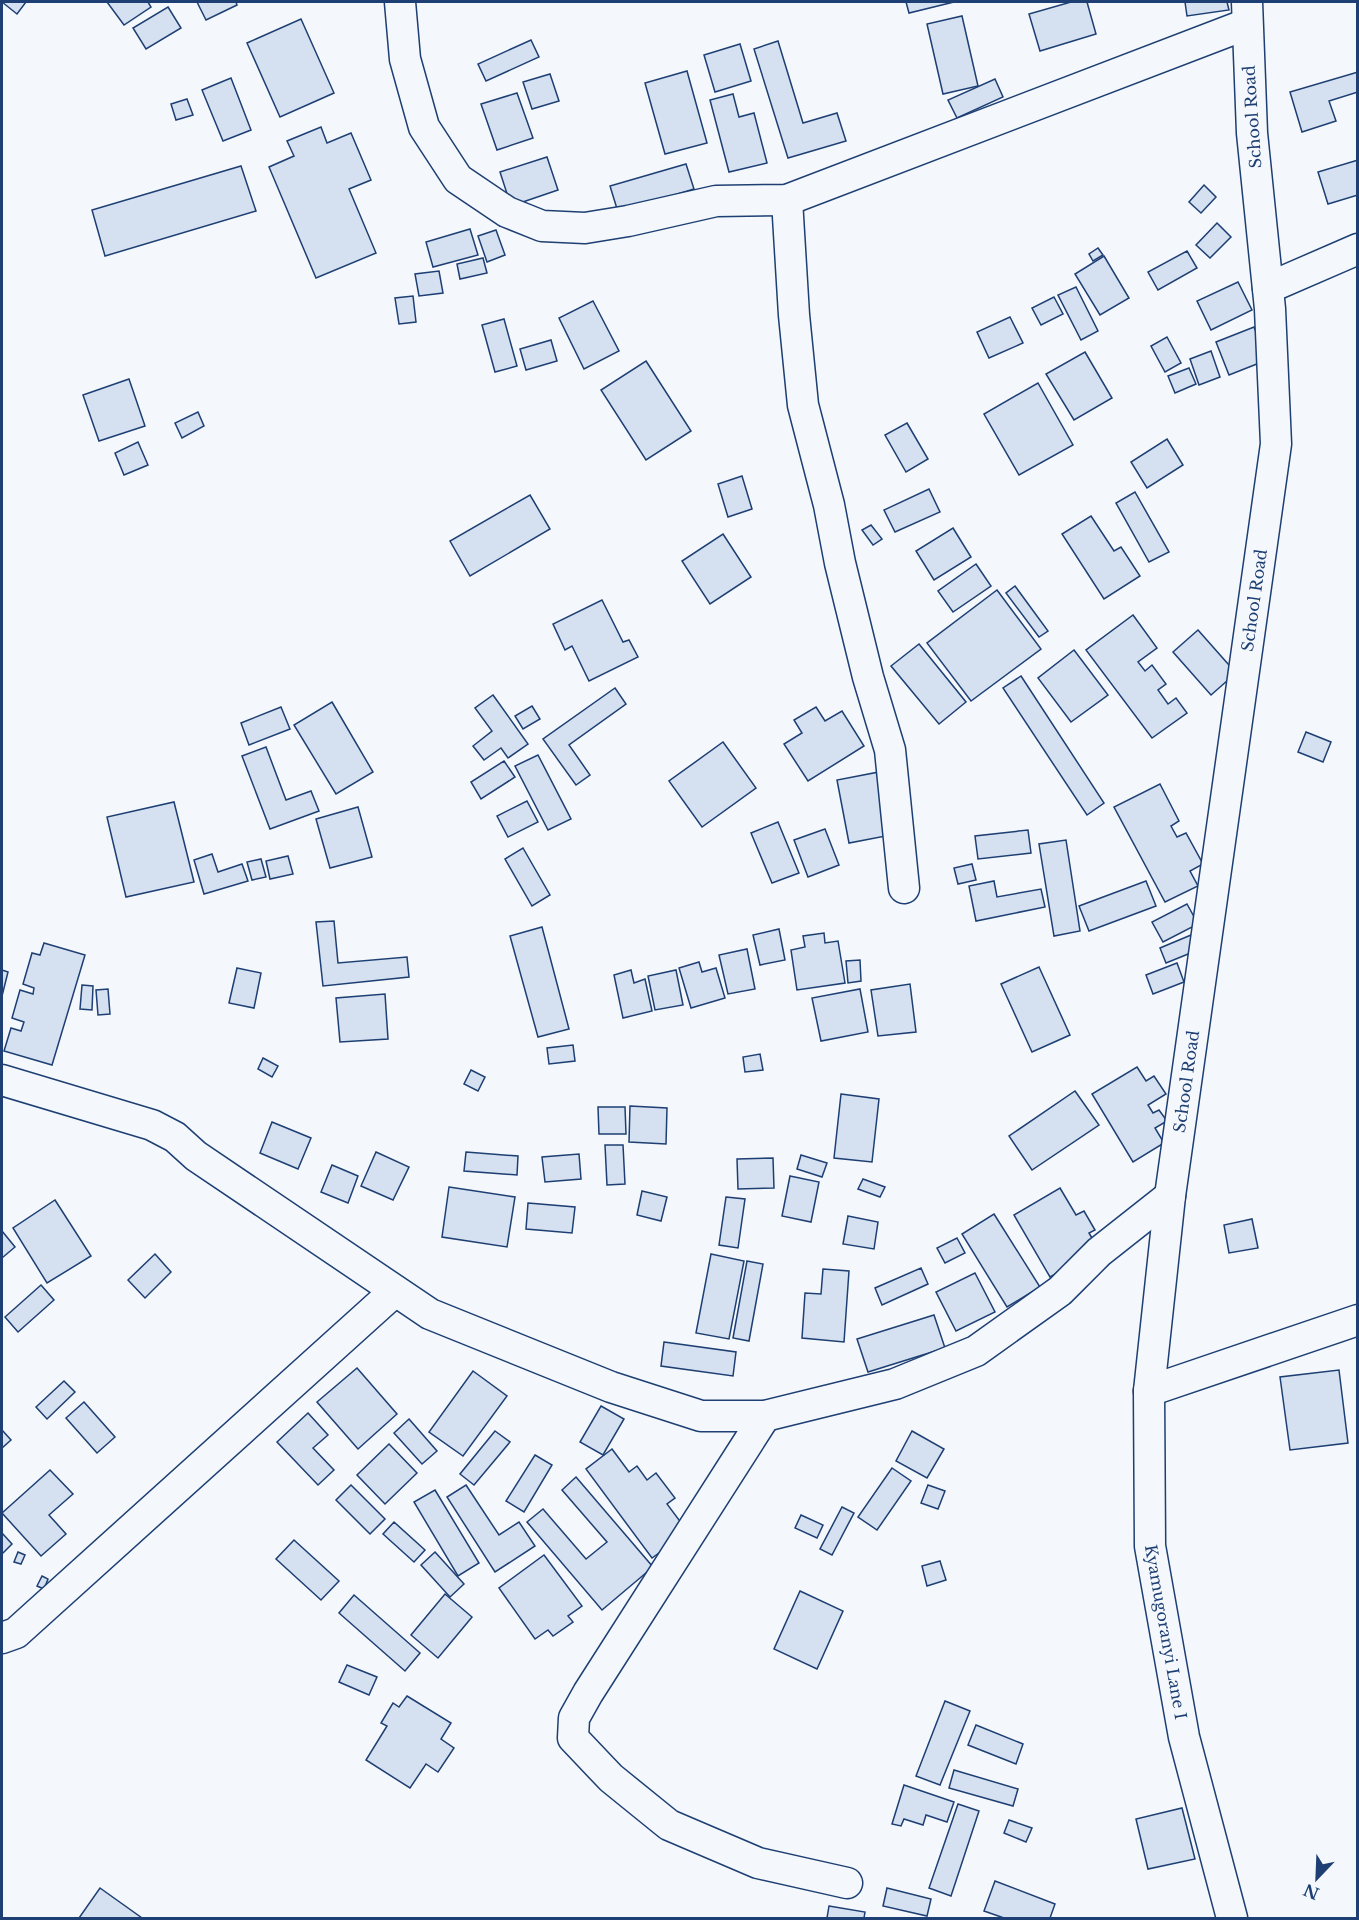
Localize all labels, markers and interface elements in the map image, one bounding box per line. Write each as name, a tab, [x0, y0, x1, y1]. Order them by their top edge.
street label: School Road	[1238, 65, 1266, 169]
street label: School Road	[1237, 548, 1271, 653]
street label: School Road	[1169, 1029, 1203, 1134]
street label: Kyamugoranyi Lane I	[1141, 1543, 1191, 1721]
north arrow	[1287, 1848, 1347, 1908]
text: N	[1300, 1880, 1322, 1904]

